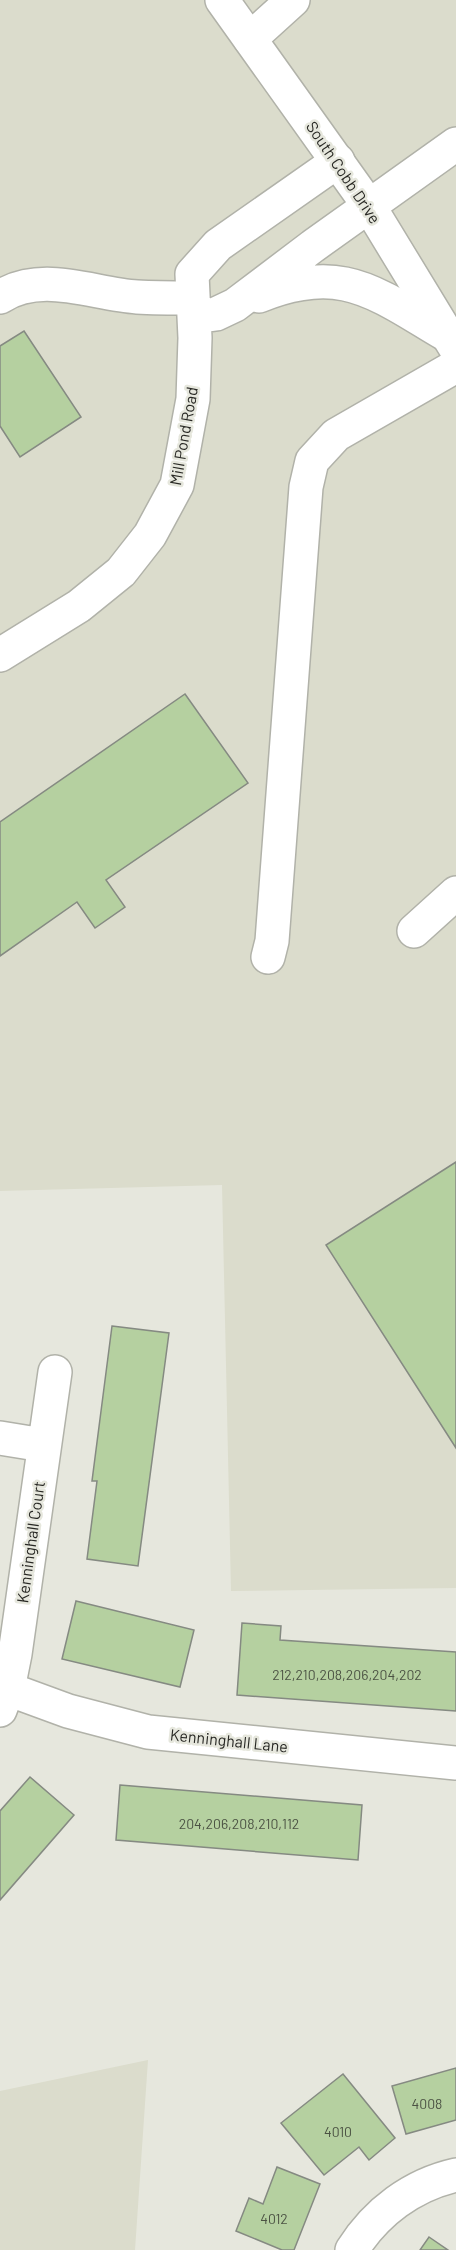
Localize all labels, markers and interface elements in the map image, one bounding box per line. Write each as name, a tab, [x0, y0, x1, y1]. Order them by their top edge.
street label: South Cobb Drive	[303, 117, 385, 227]
street label: Mill Pond Road	[165, 385, 201, 487]
street label: Kenninghall Court	[12, 1480, 48, 1604]
house number: 212,210,208,206,204,202	[272, 1666, 422, 1683]
street label: Kenninghall Lane	[169, 1724, 289, 1756]
house number: 204,206,208,210,112	[179, 1815, 299, 1832]
house number: 4008	[412, 2095, 442, 2112]
house number: 4010	[324, 2123, 352, 2140]
house number: 4012	[260, 2210, 288, 2227]

